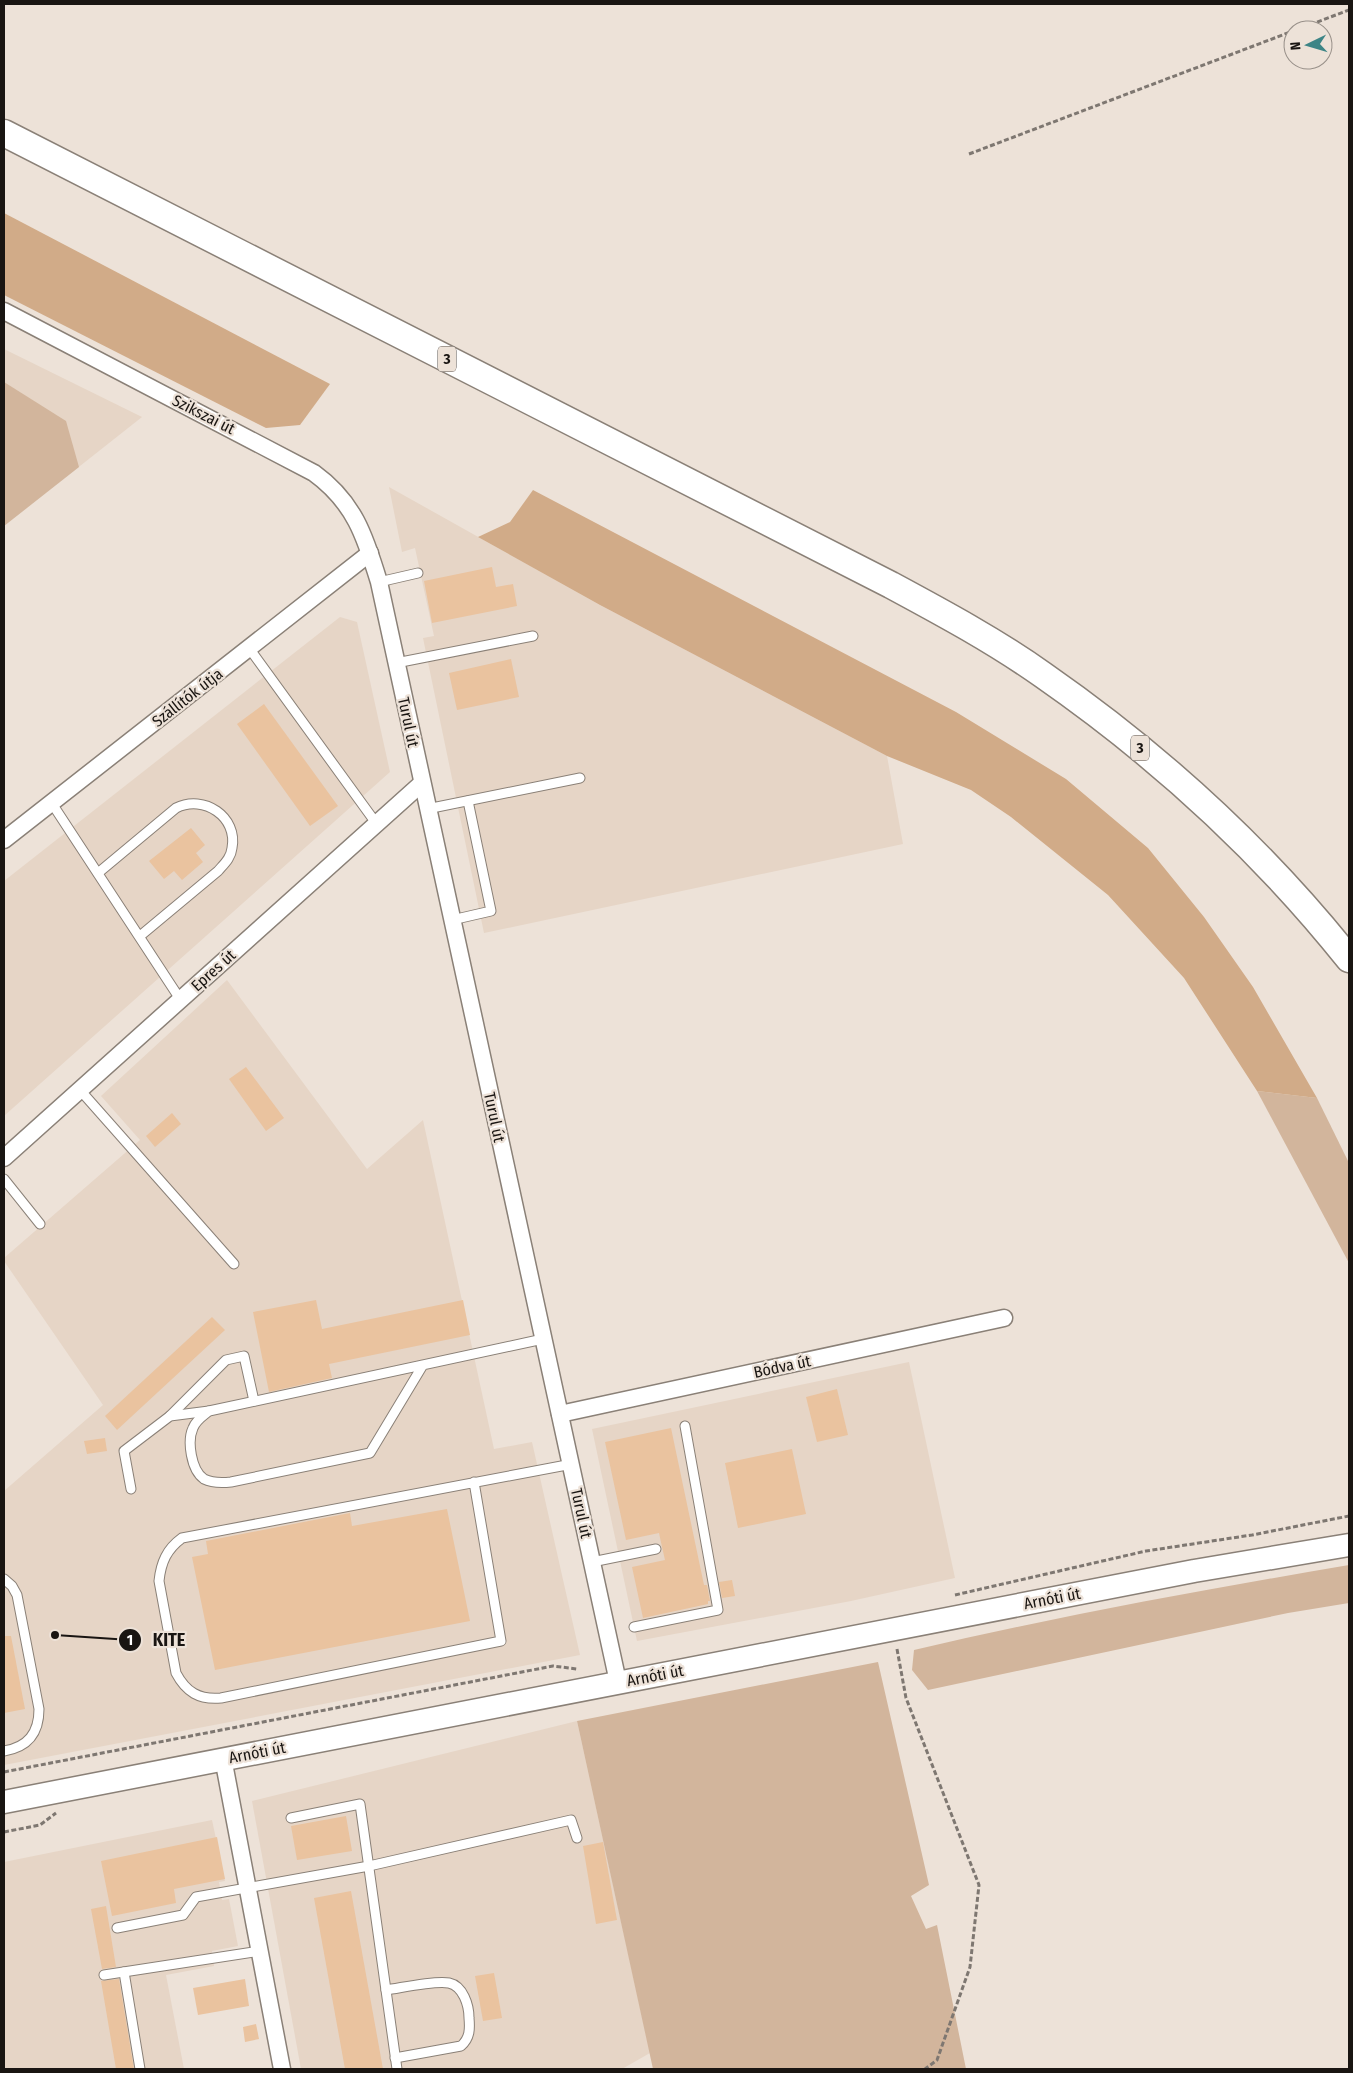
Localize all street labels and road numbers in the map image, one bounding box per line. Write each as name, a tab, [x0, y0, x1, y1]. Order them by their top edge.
road number: 3	[438, 346, 456, 372]
street label: Szikszai út	[169, 391, 239, 439]
street label: Szállítók útja	[148, 664, 226, 731]
street label: Turul út	[394, 695, 423, 750]
road number: 3	[1131, 736, 1149, 760]
street label: Epres út	[187, 945, 240, 995]
street label: Turul út	[480, 1090, 509, 1145]
street label: Bódva út	[752, 1351, 813, 1382]
street label: Turul út	[567, 1486, 596, 1541]
street label: Arnóti út	[1022, 1584, 1083, 1613]
street label: Arnóti út	[625, 1661, 686, 1690]
street label: Arnóti út	[227, 1738, 288, 1767]

